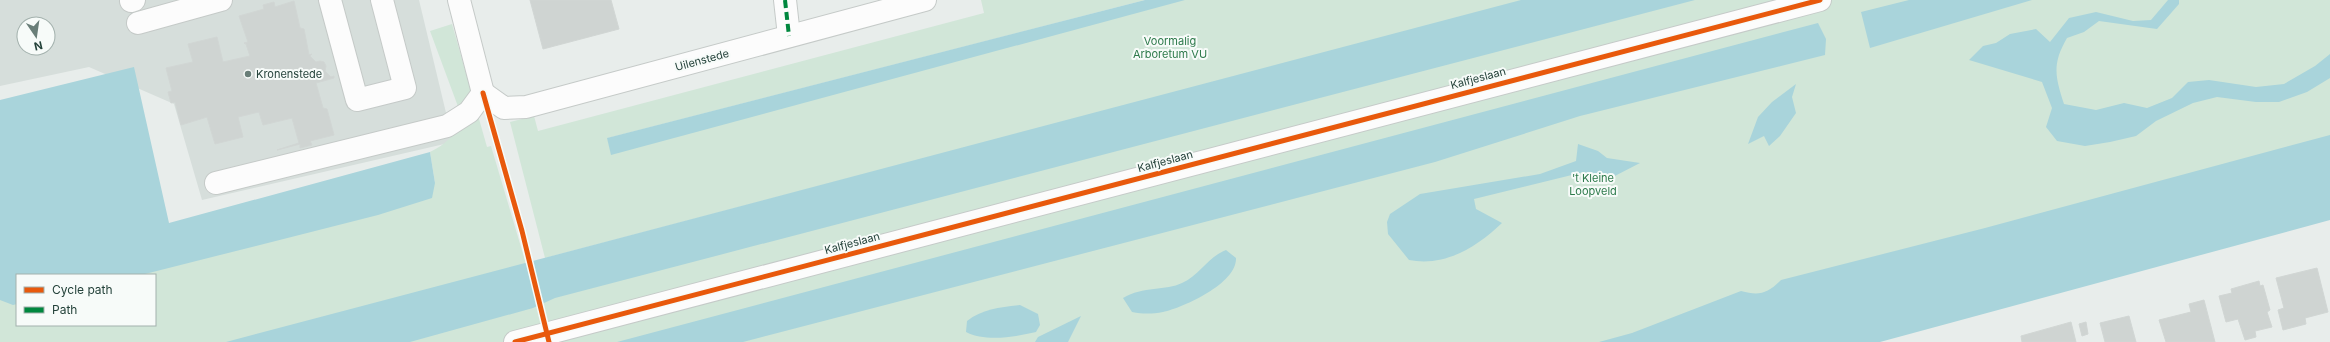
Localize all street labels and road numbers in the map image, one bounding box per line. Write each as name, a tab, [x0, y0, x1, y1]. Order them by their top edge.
street label: Uilenstede	[673, 46, 731, 74]
street label: Kalfjeslaan	[1449, 64, 1507, 92]
street label: Kalfjeslaan	[1136, 147, 1194, 175]
street label: Kalfjeslaan	[823, 229, 881, 257]

